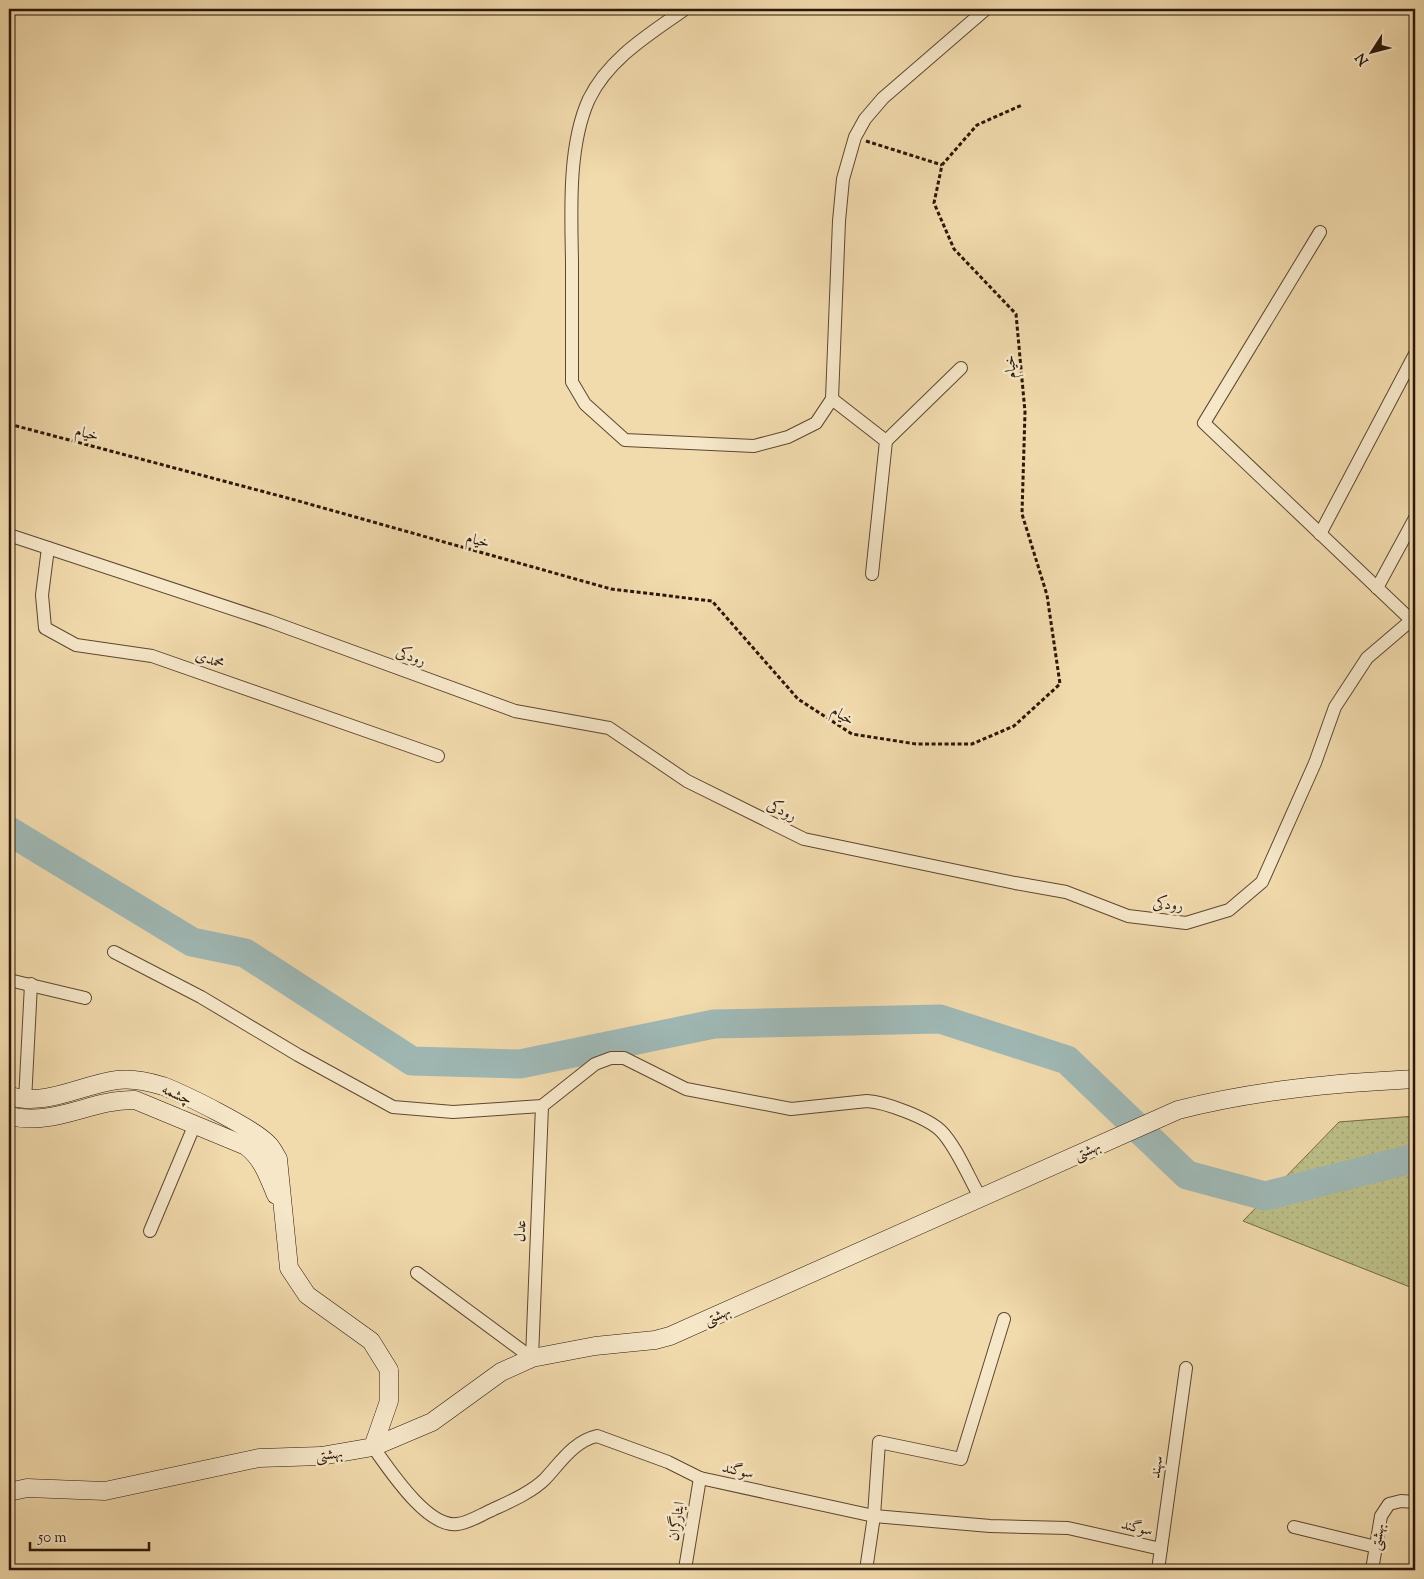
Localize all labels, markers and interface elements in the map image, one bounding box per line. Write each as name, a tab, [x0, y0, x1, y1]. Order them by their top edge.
north arrow	[1346, 28, 1396, 78]
text: N	[1352, 48, 1374, 69]
street label: خیام	[1000, 354, 1024, 380]
street label: خیام	[72, 421, 101, 449]
street label: خیام	[463, 528, 492, 556]
street label: رودکی	[393, 641, 429, 673]
street label: محمدی	[192, 646, 227, 675]
street label: خیام	[826, 701, 858, 732]
street label: رودکی	[763, 794, 800, 827]
street label: رودکی	[1152, 893, 1184, 917]
street label: چشمه	[158, 1079, 195, 1111]
street label: بهشتی	[1071, 1136, 1104, 1167]
street label: عدل	[511, 1220, 532, 1242]
street label: بهشتی	[701, 1301, 734, 1332]
street label: بهشتی	[314, 1443, 344, 1468]
street label: سهند	[1146, 1454, 1169, 1480]
street label: سوگند	[720, 1458, 756, 1485]
street label: ایثارگران	[663, 1500, 691, 1542]
street label: سوگند	[1119, 1515, 1155, 1542]
scale bar	[30, 1519, 149, 1551]
street label: بهشتی	[1366, 1522, 1391, 1552]
text: 50 m	[37, 1528, 67, 1549]

